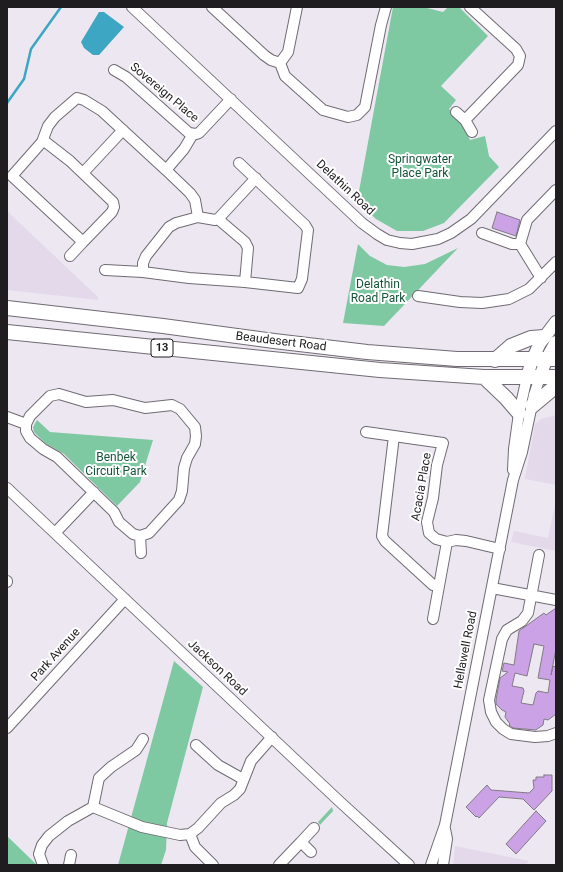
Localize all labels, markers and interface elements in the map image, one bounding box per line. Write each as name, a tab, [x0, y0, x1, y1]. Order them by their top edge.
street label: Sovereign Place	[127, 60, 201, 126]
park label: Springwater Place Park	[388, 153, 452, 181]
street label: Delathin Road	[313, 157, 377, 219]
park label: Delathin Road Park	[351, 278, 405, 306]
street label: Beaudesert Road	[235, 329, 327, 355]
road number: 13	[151, 339, 173, 357]
park label: Benbek Circuit Park	[85, 451, 147, 479]
street label: Acacia Place	[409, 452, 435, 522]
street label: Hellawell Road	[451, 610, 481, 690]
street label: Park Avenue	[28, 626, 84, 684]
street label: Jackson Road	[184, 637, 250, 699]

